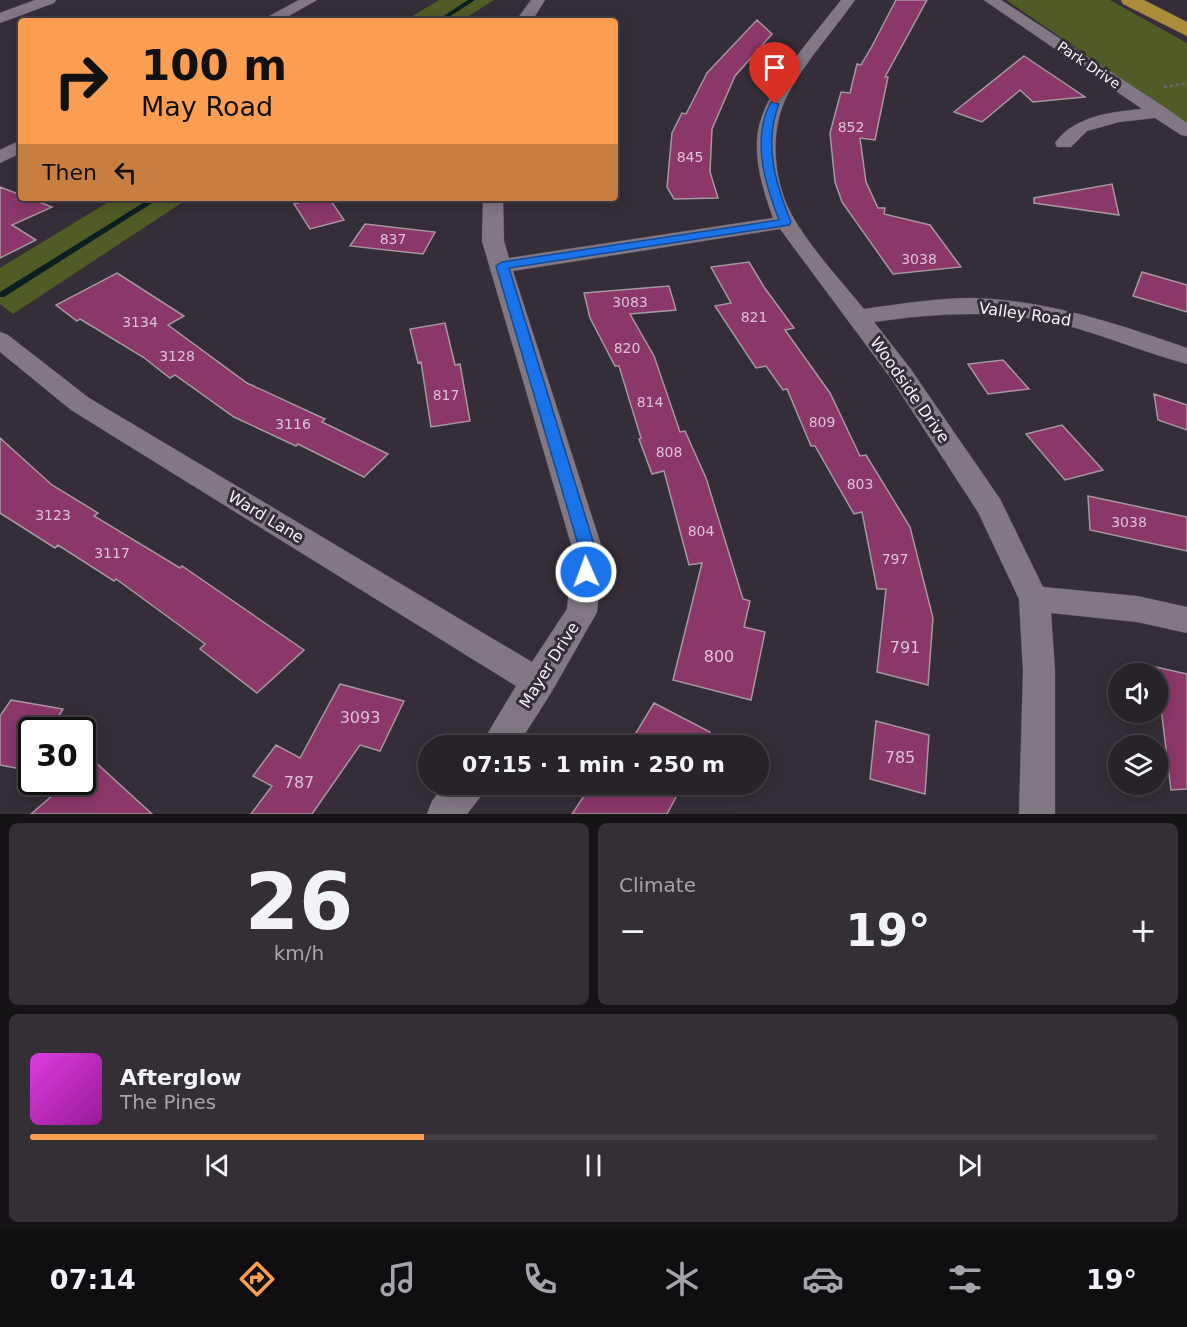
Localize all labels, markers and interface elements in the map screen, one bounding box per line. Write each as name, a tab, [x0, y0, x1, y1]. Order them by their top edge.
street label: Park Drive	[1055, 38, 1123, 92]
text: 100 m	[141, 41, 287, 90]
icon: right	[42, 42, 120, 120]
pin	[749, 42, 800, 104]
icon: arrive	[758, 51, 791, 84]
text: May Road	[141, 91, 273, 122]
house number: 852	[838, 119, 864, 135]
house number: 845	[677, 149, 703, 165]
icon: left	[109, 156, 142, 189]
text: Then	[42, 160, 97, 185]
house number: 837	[380, 231, 406, 247]
house number: 3038	[901, 251, 937, 267]
house number: 3083	[612, 294, 648, 310]
street label: Valley Road	[978, 298, 1072, 330]
house number: 821	[741, 309, 767, 325]
house number: 3134	[122, 314, 158, 330]
street label: Woodside Drive	[866, 333, 954, 447]
house number: 820	[614, 340, 640, 356]
house number: 3128	[159, 348, 195, 364]
house number: 817	[433, 387, 459, 403]
house number: 814	[637, 394, 663, 410]
house number: 809	[809, 414, 835, 430]
house number: 3116	[275, 416, 311, 432]
house number: 808	[656, 444, 682, 460]
house number: 803	[847, 476, 873, 492]
street label: Ward Lane	[225, 487, 307, 547]
house number: 3123	[35, 507, 71, 523]
house number: 3038	[1111, 514, 1147, 530]
house number: 804	[688, 523, 714, 539]
position arrow	[554, 540, 618, 604]
house number: 3117	[94, 545, 130, 561]
house number: 797	[882, 551, 908, 567]
street label: Mayer Drive	[515, 619, 583, 711]
house number: 791	[890, 638, 920, 657]
house number: 800	[704, 647, 734, 666]
map controls	[1108, 663, 1168, 795]
button: sound	[1108, 663, 1168, 723]
house number: 3093	[340, 708, 380, 727]
speed limit sign: 30	[18, 717, 96, 795]
button: layers	[1108, 735, 1168, 795]
house number: 785	[885, 748, 915, 767]
text: 07:15 · 1 min · 250 m	[462, 752, 725, 777]
house number: 787	[284, 773, 314, 792]
text: 26	[245, 857, 353, 947]
text: Climate	[619, 873, 696, 897]
text: 19°	[845, 904, 931, 957]
text: −	[619, 911, 647, 950]
text: +	[1129, 911, 1157, 950]
text: km/h	[274, 941, 324, 965]
text: Afterglow	[120, 1065, 242, 1090]
text: The Pines	[120, 1090, 216, 1114]
icon: previous	[201, 1149, 234, 1182]
icon: pause	[577, 1149, 610, 1182]
icon: next	[953, 1149, 986, 1182]
icon: directions	[236, 1258, 278, 1300]
icon: music	[377, 1258, 419, 1300]
icon: phone	[519, 1258, 561, 1300]
icon: climate	[661, 1258, 703, 1300]
icon: car	[802, 1258, 844, 1300]
icon: filters	[944, 1258, 986, 1300]
text: 07:14	[50, 1264, 136, 1295]
text: 19°	[1086, 1264, 1137, 1295]

